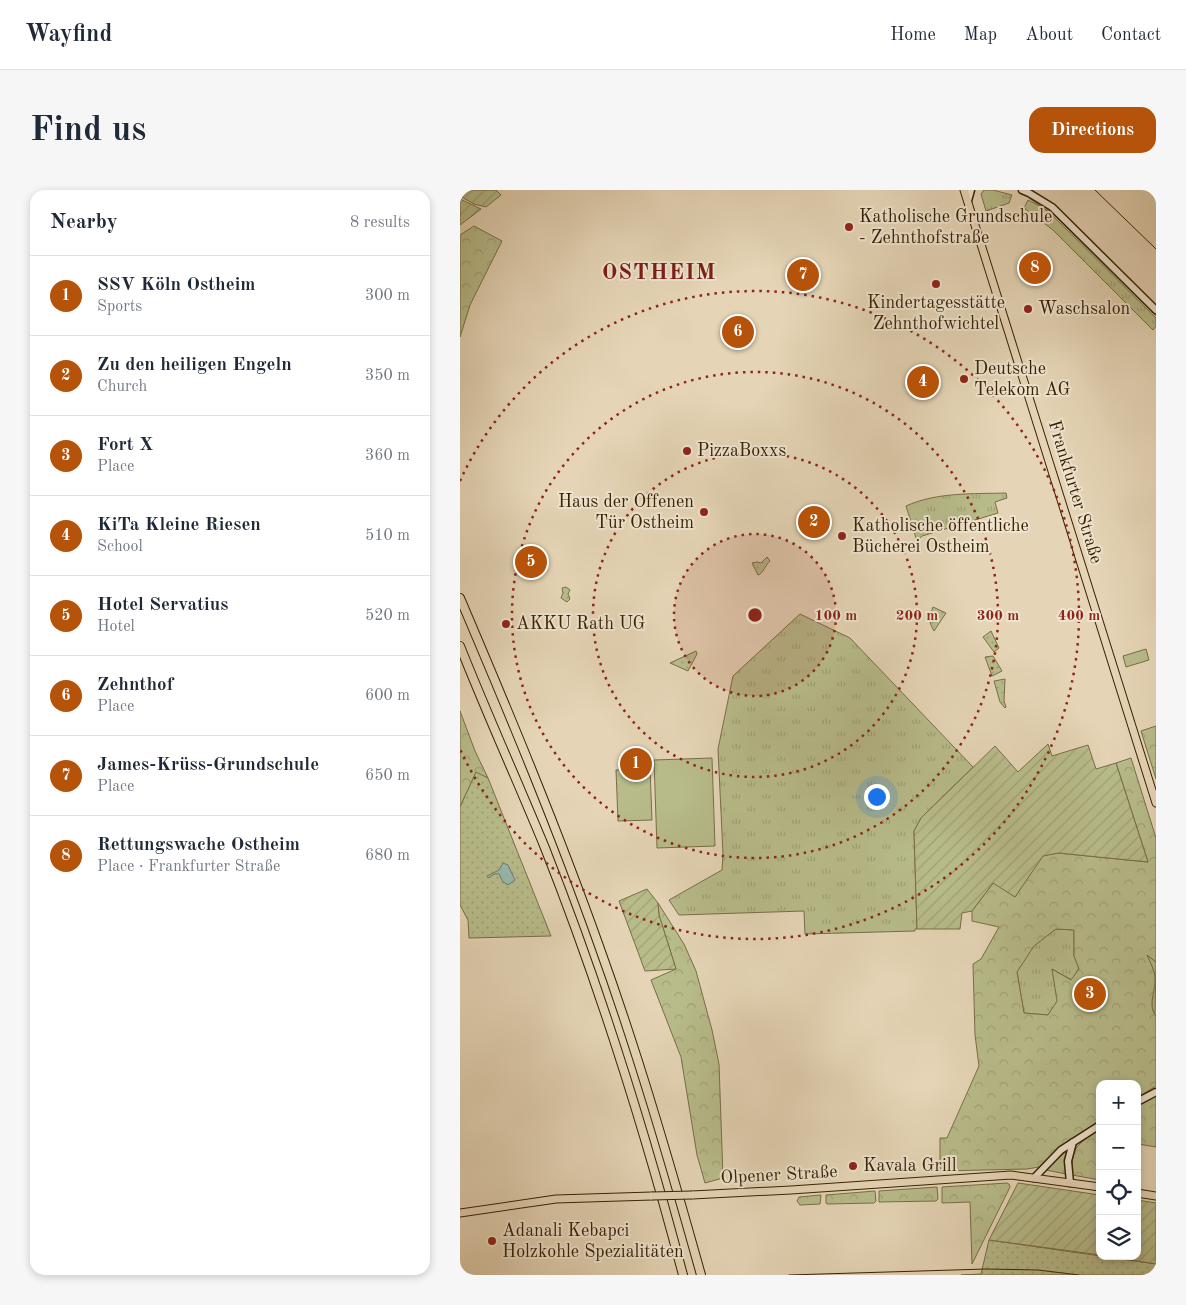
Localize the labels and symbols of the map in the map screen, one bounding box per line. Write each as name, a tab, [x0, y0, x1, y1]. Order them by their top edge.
place label: Katholische Grundschule - Zehnthofstraße	[859, 208, 1052, 247]
marker: Katholische Grundschule - Zehnthofstraße	[843, 221, 855, 233]
pin: 8	[1019, 249, 1051, 287]
pin: 7	[787, 256, 819, 294]
district label: OSTHEIM	[602, 262, 716, 284]
marker: Kindertagesstätte Zehnthofwichtel	[930, 278, 942, 290]
place label: Kindertagesstätte Zehnthofwichtel	[867, 294, 1005, 333]
place label: Waschsalon	[1038, 300, 1131, 318]
marker: Waschsalon	[1022, 303, 1034, 315]
pin: 6	[722, 313, 754, 351]
place label: Deutsche Telekom AG	[974, 360, 1071, 399]
pin: 4	[907, 363, 939, 401]
marker: Deutsche Telekom AG	[958, 373, 970, 385]
street label: Frankfurter Straße	[1045, 418, 1105, 566]
place label: PizzaBoxxs	[697, 442, 786, 460]
marker: PizzaBoxxs	[681, 445, 693, 457]
place label: Haus der Offenen Tür Ostheim	[558, 493, 694, 532]
pin: 2	[798, 503, 830, 541]
marker: Haus der Offenen Tür Ostheim	[698, 506, 710, 518]
place label: Katholische öffentliche Bücherei Ostheim	[852, 517, 1029, 556]
marker: Katholische öffentliche Bücherei Ostheim	[836, 530, 848, 542]
pin: 5	[515, 543, 547, 581]
centre of rings	[746, 606, 764, 624]
text: 100 m	[815, 609, 857, 624]
text: 200 m	[896, 609, 938, 624]
text: 300 m	[977, 609, 1019, 624]
text: 400 m	[1058, 609, 1100, 624]
place label: AKKU Rath UG	[516, 615, 645, 633]
marker: AKKU Rath UG	[500, 618, 512, 630]
pin: 1	[620, 745, 652, 783]
your location	[864, 784, 890, 810]
pin: 3	[1074, 975, 1106, 1013]
place label: Kavala Grill	[863, 1157, 957, 1175]
marker: Kavala Grill	[847, 1160, 859, 1172]
street label: Olpener Straße	[720, 1163, 838, 1187]
place label: Adanali Kebapci Holzkohle Spezialitäten	[502, 1222, 684, 1261]
marker: Adanali Kebapci Holzkohle Spezialitäten	[486, 1235, 498, 1247]

